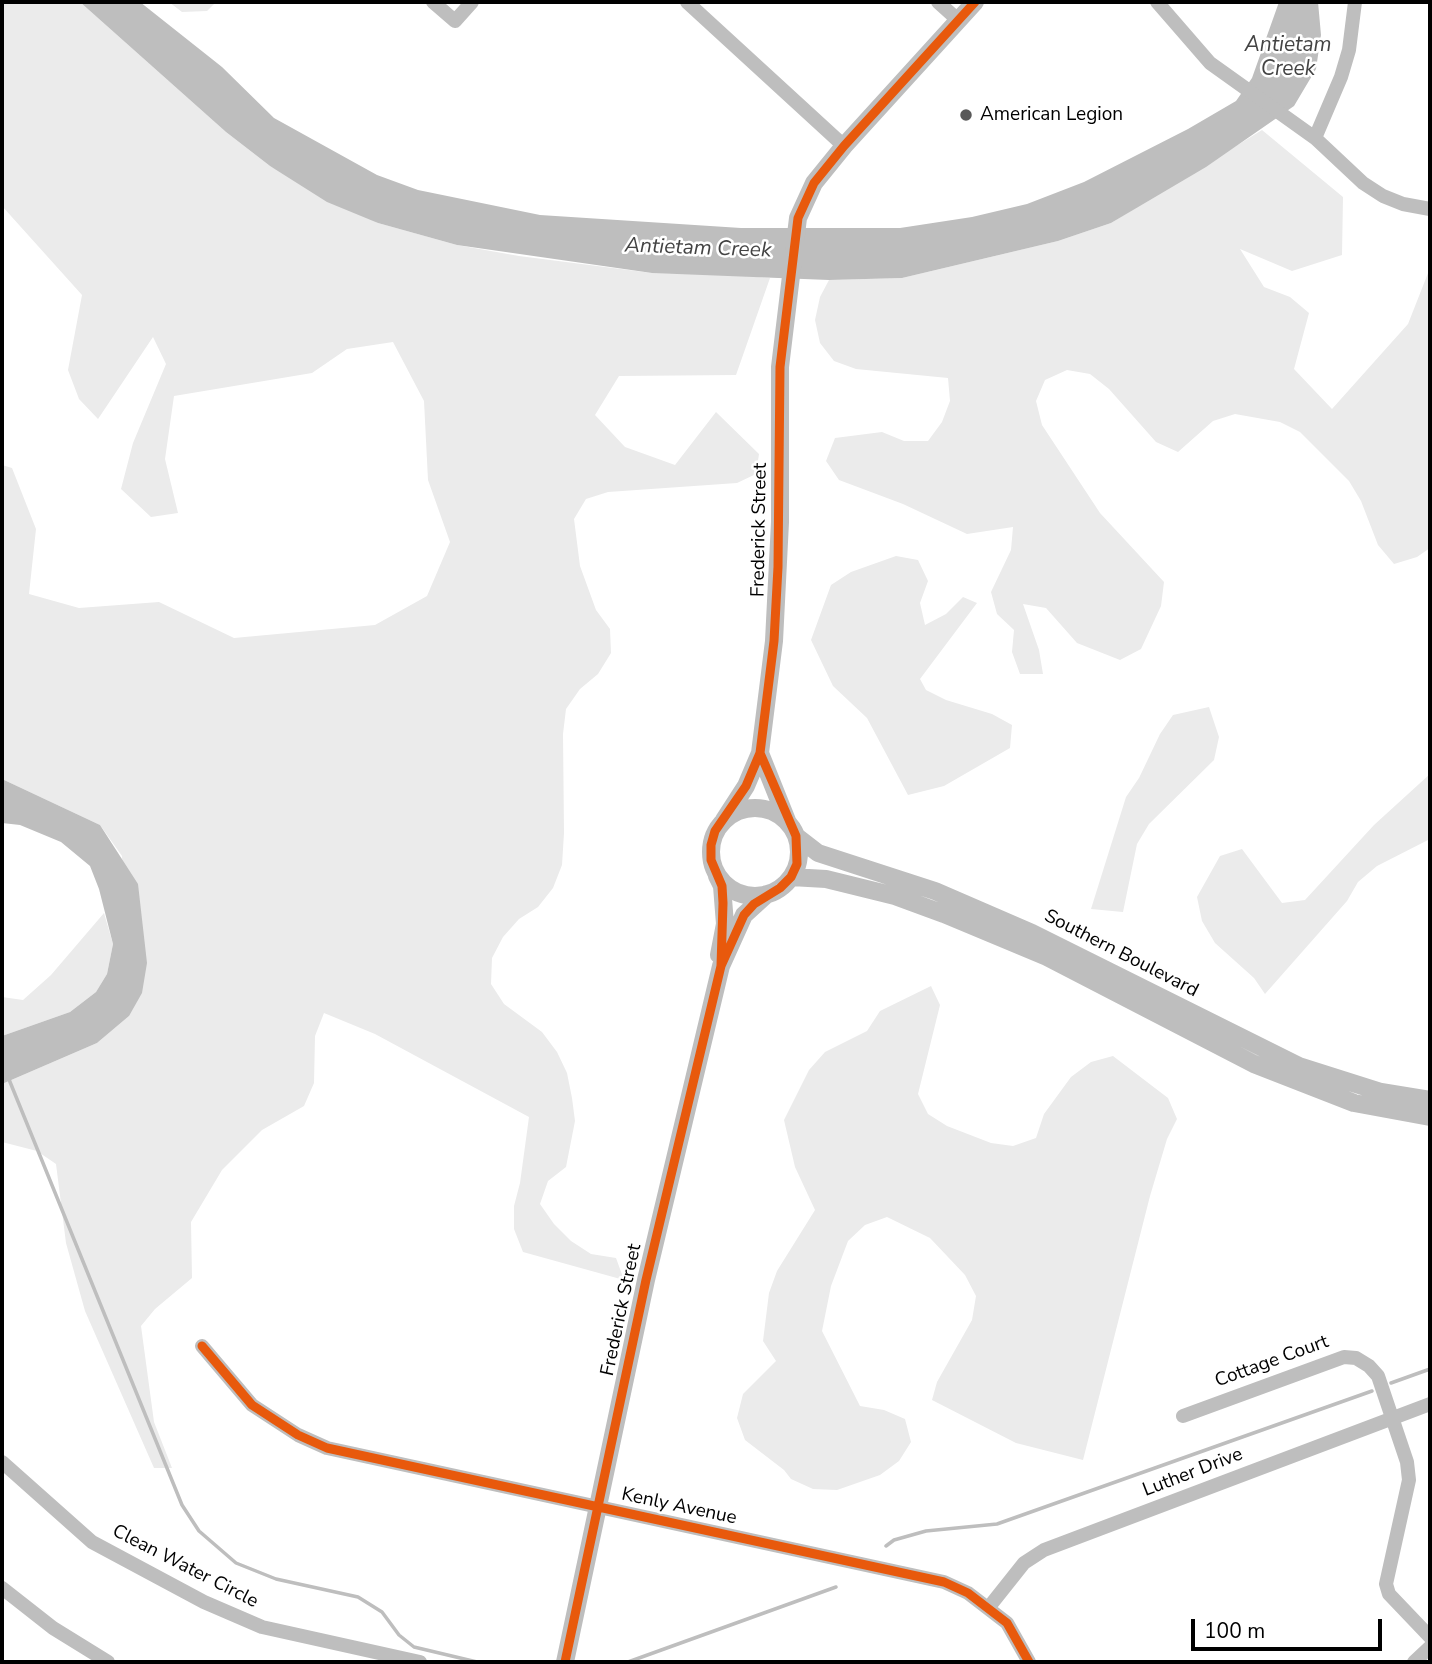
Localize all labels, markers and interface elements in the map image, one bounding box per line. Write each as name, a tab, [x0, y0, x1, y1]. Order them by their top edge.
water label: Antietam Creek	[1244, 33, 1332, 83]
place label: American Legion	[980, 104, 1123, 126]
marker: American Legion	[958, 107, 974, 123]
water label: Antietam Creek	[624, 234, 772, 264]
street label: Frederick Street	[747, 463, 773, 597]
street label: Southern Boulevard	[1040, 905, 1202, 1003]
street label: Frederick Street	[597, 1242, 647, 1378]
street label: Cottage Court	[1212, 1331, 1332, 1393]
street label: Luther Drive	[1140, 1444, 1246, 1502]
street label: Kenly Avenue	[619, 1484, 739, 1530]
street label: Clean Water Circle	[108, 1520, 262, 1614]
scale bar	[1194, 1604, 1385, 1648]
text: 100 m	[1204, 1617, 1265, 1645]

